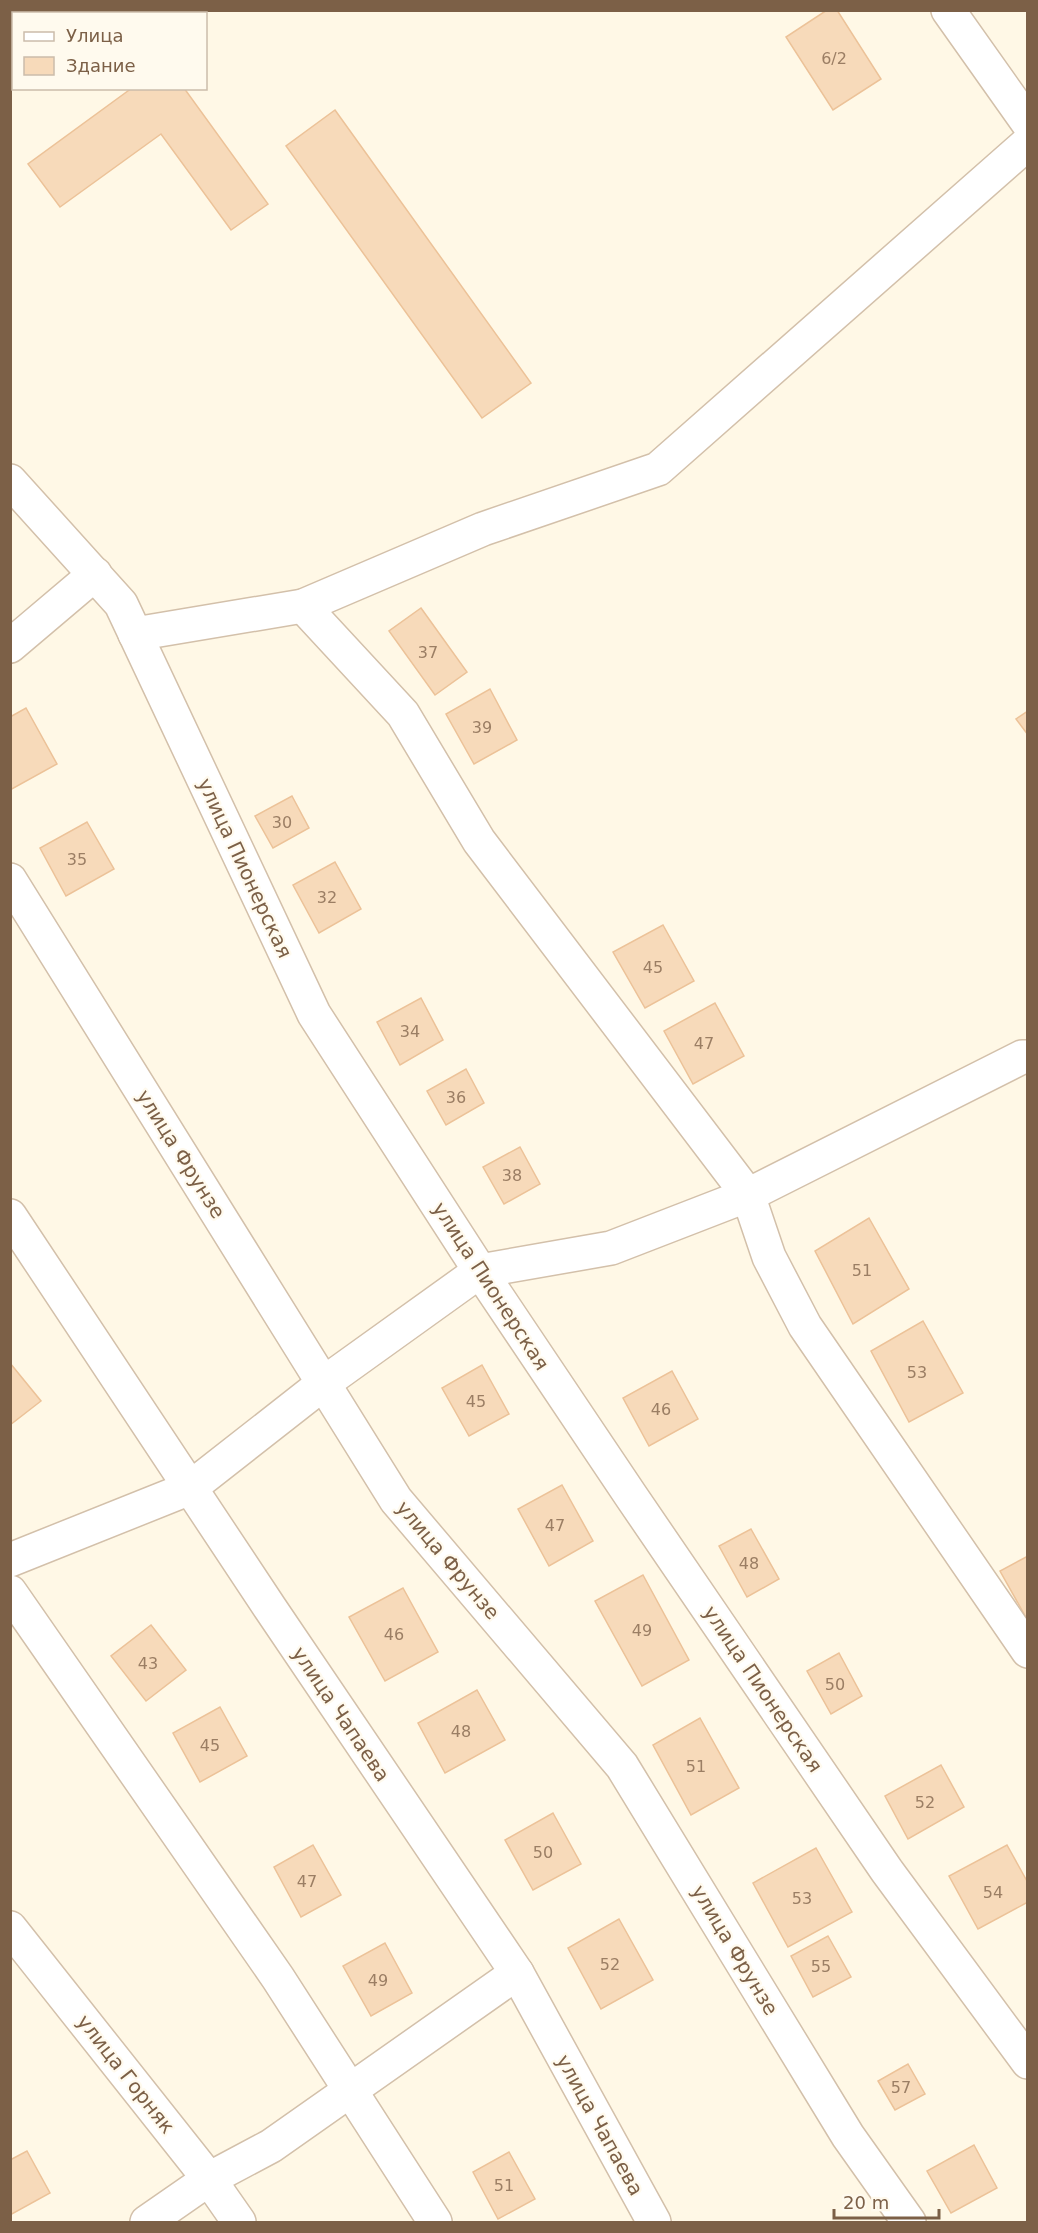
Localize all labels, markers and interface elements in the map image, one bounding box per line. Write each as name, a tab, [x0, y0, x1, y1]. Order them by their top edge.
legend	[12, 12, 207, 90]
text: Улица	[66, 25, 123, 46]
house number: 6/2	[821, 49, 847, 68]
text: Здание	[66, 55, 136, 76]
house number: 37	[418, 643, 438, 662]
house number: 39	[472, 718, 492, 737]
street label: улица Пионерская	[193, 774, 297, 962]
house number: 30	[272, 813, 292, 832]
house number: 35	[67, 850, 87, 869]
house number: 32	[317, 888, 337, 907]
house number: 45	[643, 958, 663, 977]
house number: 34	[400, 1022, 420, 1041]
house number: 47	[694, 1034, 714, 1053]
street label: улица Фрунзе	[132, 1085, 230, 1223]
house number: 36	[446, 1088, 466, 1107]
house number: 38	[502, 1166, 522, 1185]
street label: улица Пионерская	[428, 1197, 554, 1375]
house number: 51	[852, 1261, 872, 1280]
house number: 53	[907, 1363, 927, 1382]
house number: 45	[466, 1392, 486, 1411]
house number: 46	[651, 1400, 671, 1419]
street label: улица Фрунзе	[391, 1496, 505, 1624]
house number: 47	[545, 1516, 565, 1535]
house number: 48	[739, 1554, 759, 1573]
street label: улица Пионерская	[698, 1601, 828, 1777]
house number: 49	[632, 1621, 652, 1640]
house number: 46	[384, 1625, 404, 1644]
street label: улица Чапаева	[287, 1642, 395, 1786]
house number: 43	[138, 1654, 158, 1673]
house number: 50	[825, 1675, 845, 1694]
house number: 48	[451, 1722, 471, 1741]
house number: 45	[200, 1736, 220, 1755]
house number: 51	[686, 1757, 706, 1776]
house number: 52	[915, 1793, 935, 1812]
house number: 50	[533, 1843, 553, 1862]
house number: 47	[297, 1872, 317, 1891]
street label: улица Фрунзе	[687, 1881, 783, 2019]
house number: 54	[983, 1883, 1003, 1902]
house number: 53	[792, 1889, 812, 1908]
house number: 52	[600, 1955, 620, 1974]
house number: 55	[811, 1957, 831, 1976]
house number: 49	[368, 1971, 388, 1990]
street label: улица Горняк	[72, 2010, 180, 2138]
street label: улица Чапаева	[551, 2050, 649, 2200]
house number: 57	[891, 2078, 911, 2097]
house number: 51	[494, 2176, 514, 2195]
scale bar	[834, 2182, 939, 2220]
text: 20 m	[843, 2192, 889, 2213]

